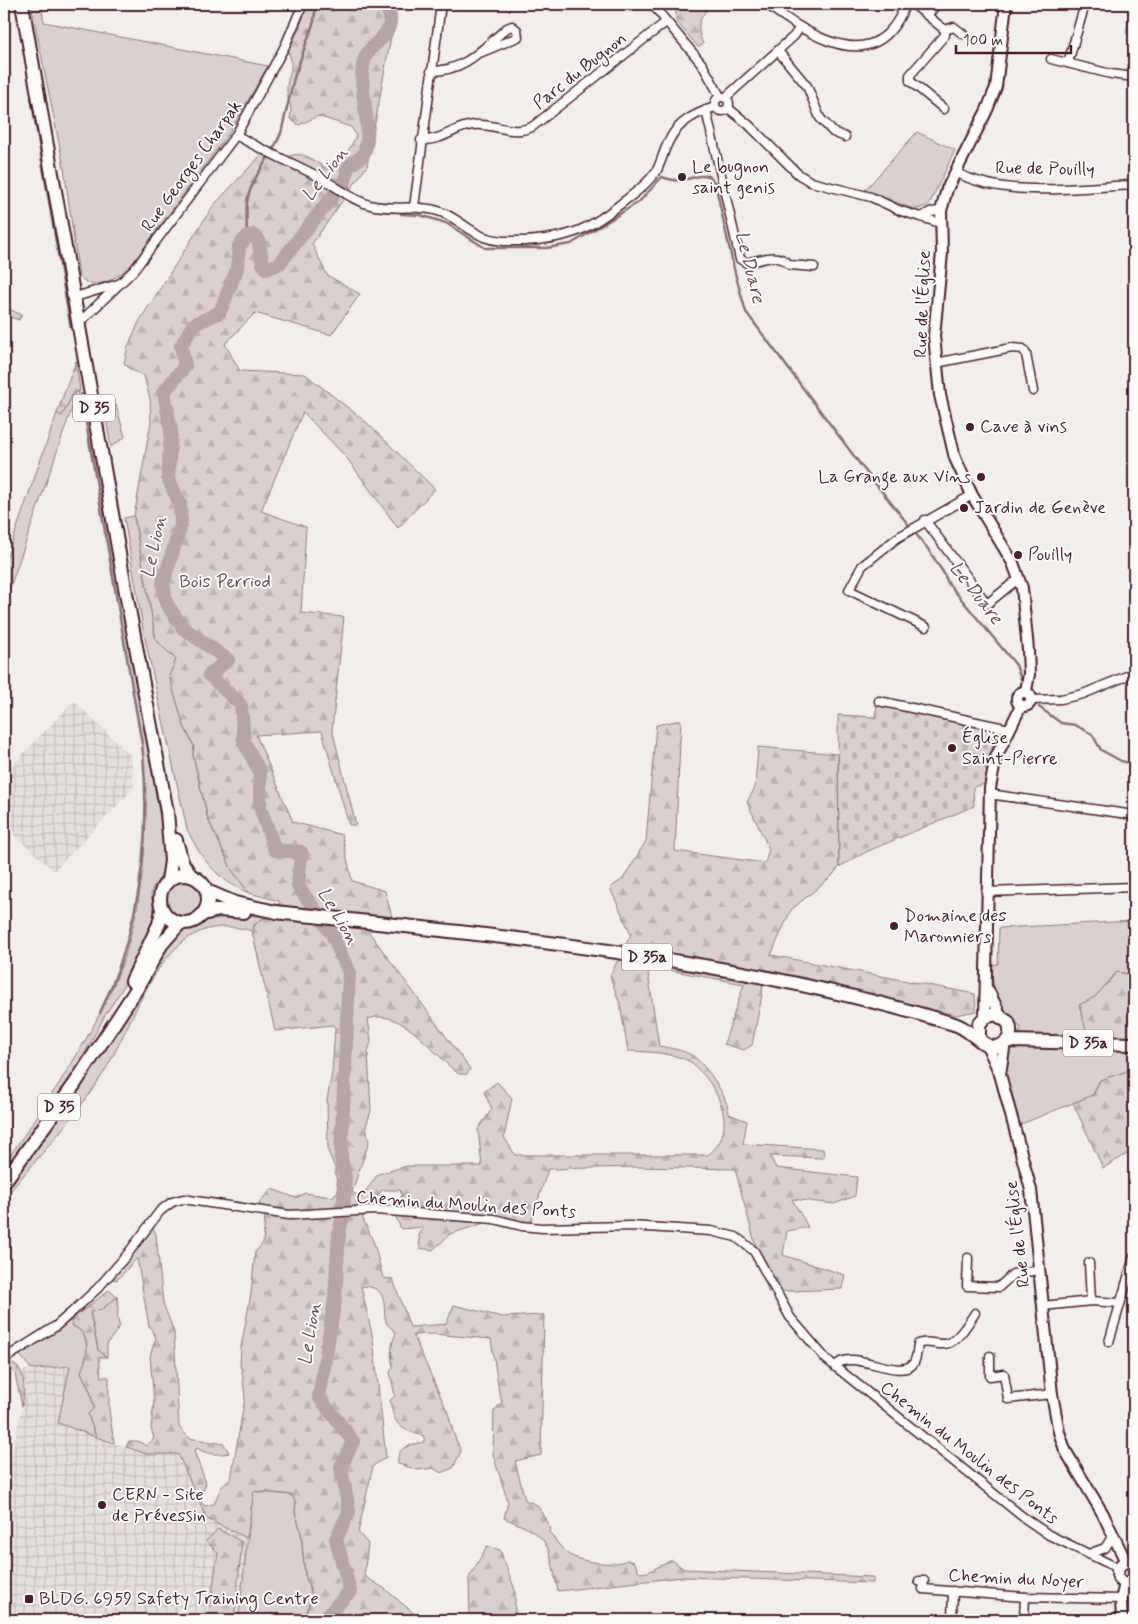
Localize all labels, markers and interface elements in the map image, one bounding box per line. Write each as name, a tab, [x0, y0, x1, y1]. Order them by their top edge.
scale bar	[956, 22, 1070, 54]
street label: Parc du Bugnon	[528, 27, 632, 116]
text: 100 m	[963, 31, 1003, 51]
street label: Rue Georges Charpak	[136, 95, 249, 237]
water label: Le Lion	[296, 141, 354, 207]
place label: Le bugnon saint genis	[692, 155, 775, 200]
street label: Rue de Pouilly	[995, 156, 1095, 182]
marker: Le bugnon saint genis	[676, 171, 688, 183]
water label: Le Duare	[729, 228, 771, 306]
street label: Rue de l'Église	[909, 250, 937, 358]
road number: D 35	[73, 394, 115, 422]
place label: Cave à vins	[980, 415, 1067, 439]
marker: Cave à vins	[964, 421, 976, 433]
place label: La Grange aux Vins	[818, 465, 971, 491]
marker: La Grange aux Vins	[975, 471, 987, 483]
place label: Jardin de Genève	[974, 496, 1106, 520]
marker: Jardin de Genève	[958, 502, 970, 514]
water label: Le Lion	[135, 514, 173, 580]
place label: Pouilly	[1028, 543, 1072, 567]
marker: Pouilly	[1012, 549, 1024, 561]
water label: Le Duare	[944, 556, 1009, 630]
park label: Bois Perriod	[179, 570, 271, 594]
place label: Église Saint-Pierre	[962, 726, 1057, 771]
marker: Église Saint-Pierre	[946, 742, 958, 754]
water label: Le Lion	[311, 883, 365, 949]
place label: Domaine des Maronniers	[904, 904, 1006, 949]
marker: Domaine des Maronniers	[888, 920, 900, 932]
road number: D 35a	[622, 944, 672, 970]
road number: D 35a	[1063, 1030, 1113, 1056]
road number: D 35	[38, 1094, 80, 1120]
street label: Rue de l'Église	[1000, 1179, 1036, 1289]
street label: Chemin du Moulin des Ponts	[355, 1185, 577, 1225]
water label: Le Lion	[293, 1301, 327, 1367]
street label: Chemin du Moulin des Ponts	[875, 1376, 1063, 1530]
place label: CERN - Site de Prévessin	[112, 1483, 206, 1528]
marker: CERN - Site de Prévessin	[96, 1499, 108, 1511]
street label: Chemin du Noyer	[948, 1563, 1085, 1595]
place label: BLDG. 6959 Safety Training Centre	[39, 1587, 319, 1612]
marker: BLDG. 6959 Safety Training Centre	[23, 1593, 35, 1605]

